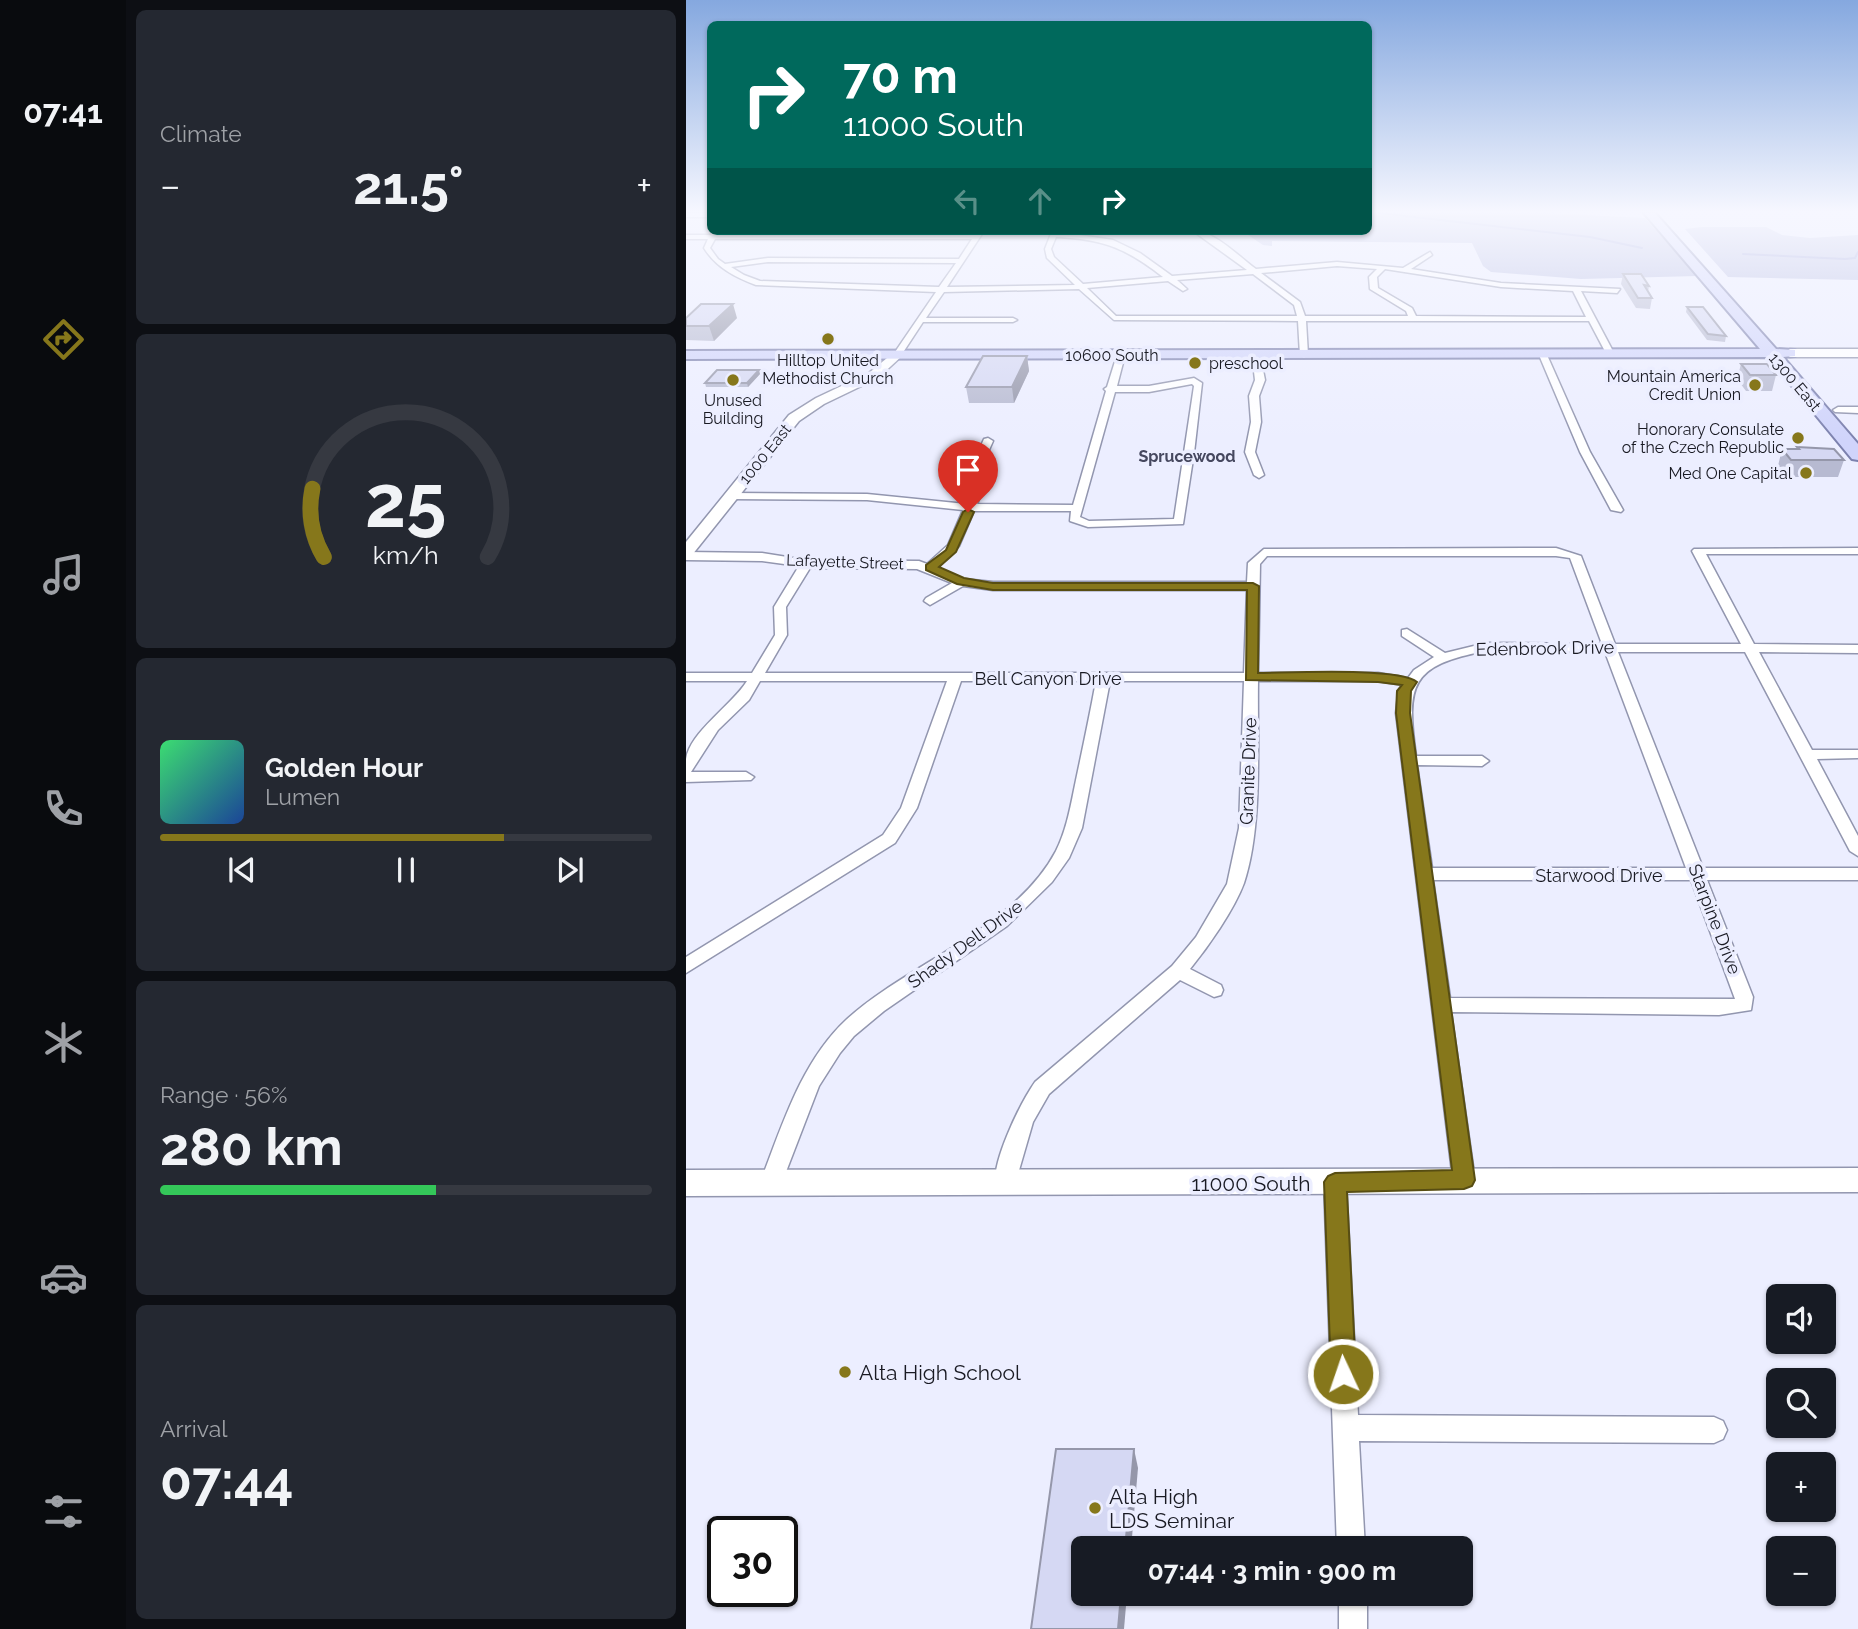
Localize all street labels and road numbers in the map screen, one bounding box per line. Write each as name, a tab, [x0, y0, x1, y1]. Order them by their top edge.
street label: 10600 South	[1065, 346, 1159, 365]
street label: 1300 East	[1765, 349, 1825, 416]
street label: 1000 East	[735, 420, 795, 488]
street label: Lafayette Street	[786, 550, 905, 574]
street label: Edenbrook Drive	[1476, 636, 1615, 660]
street label: Bell Canyon Drive	[974, 668, 1122, 689]
street label: Granite Drive	[1236, 717, 1260, 825]
street label: Starpine Drive	[1684, 861, 1746, 978]
street label: Starwood Drive	[1535, 865, 1663, 886]
street label: Shady Dell Drive	[904, 895, 1027, 993]
street label: 11000 South	[1192, 1171, 1310, 1196]

